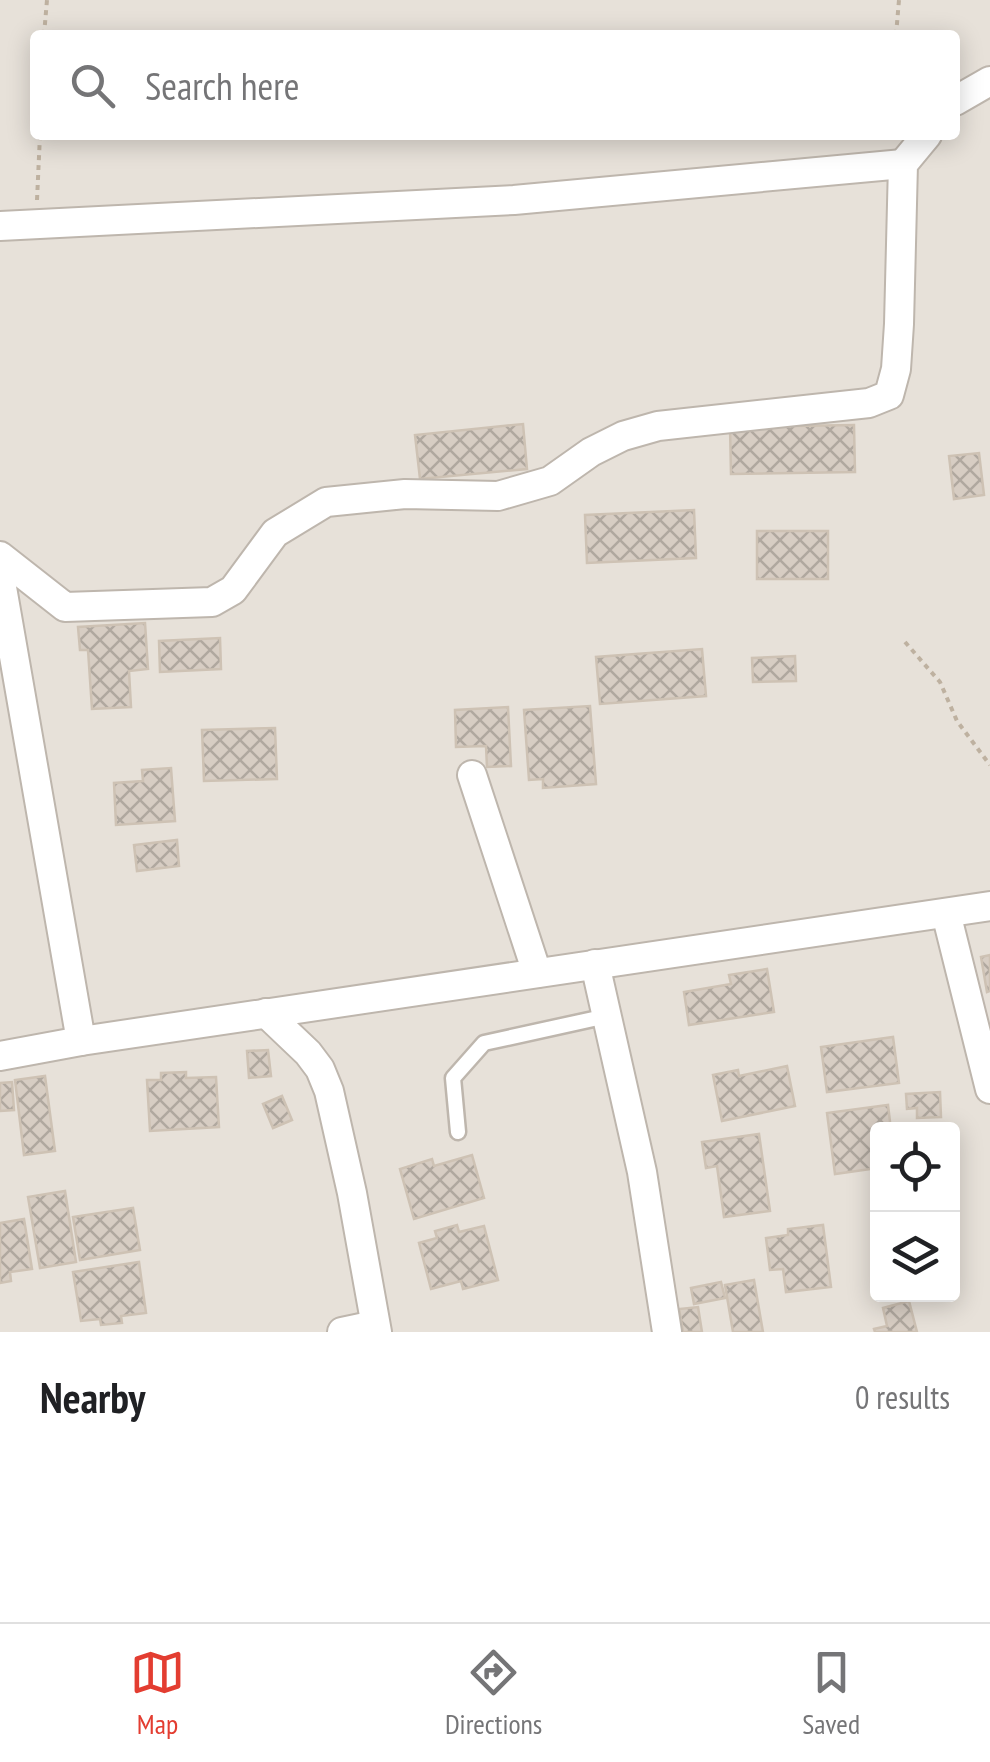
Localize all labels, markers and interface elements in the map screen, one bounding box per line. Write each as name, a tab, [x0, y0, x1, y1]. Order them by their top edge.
search box	[30, 30, 960, 140]
icon: search	[65, 58, 120, 113]
text: Search here	[145, 61, 299, 110]
map controls	[870, 1122, 960, 1302]
button: locate	[870, 1122, 960, 1212]
button: layers	[870, 1212, 960, 1302]
text: Nearby	[40, 1370, 145, 1425]
text: 0 results	[855, 1376, 950, 1418]
tab: Map	[130, 1645, 185, 1742]
tab: Directions	[445, 1645, 542, 1742]
tab: Saved	[802, 1645, 860, 1742]

